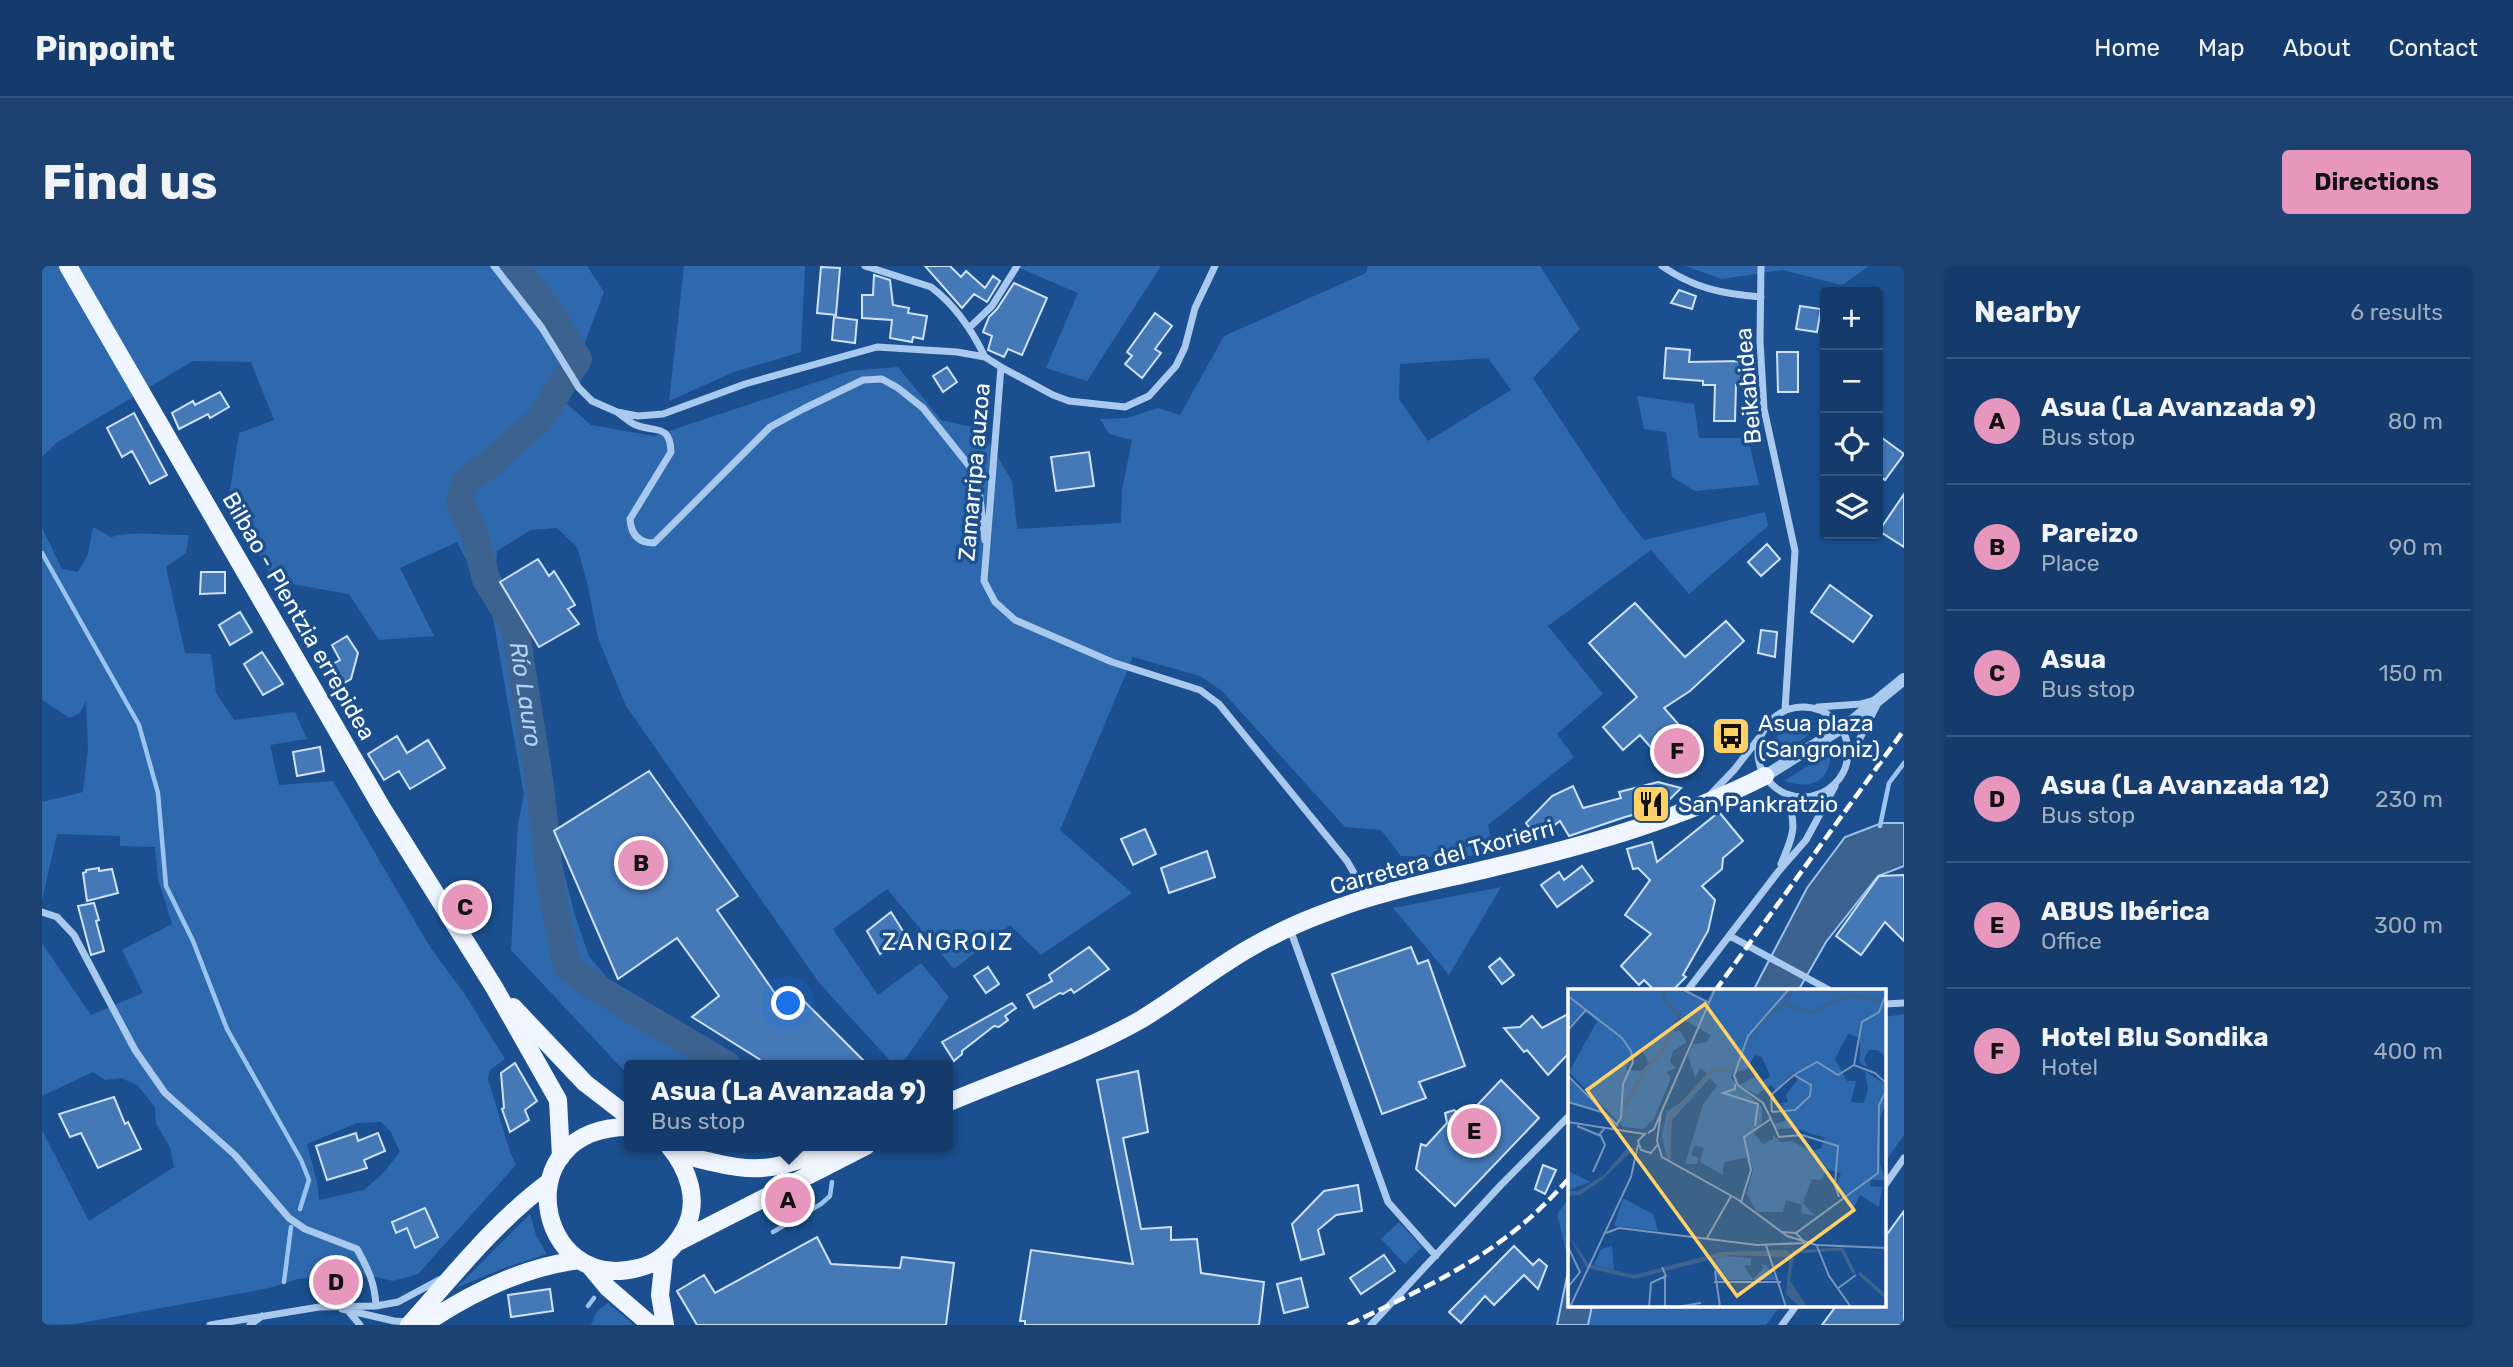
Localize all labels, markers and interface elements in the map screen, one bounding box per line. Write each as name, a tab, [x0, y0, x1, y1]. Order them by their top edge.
text: Pinpoint	[35, 29, 175, 68]
text: Home	[2094, 34, 2160, 62]
text: Map	[2198, 34, 2245, 62]
text: About	[2283, 34, 2351, 62]
text: Contact	[2389, 34, 2478, 62]
button: Directions	[2282, 150, 2471, 214]
text: Find us	[42, 153, 218, 211]
map controls	[1820, 287, 1883, 539]
button: +	[1820, 287, 1883, 350]
text: Nearby	[1974, 294, 2081, 330]
text: 6 results	[2350, 298, 2443, 326]
street label: Beikabidea	[1729, 327, 1767, 445]
button: −	[1820, 350, 1883, 413]
street label: Zamarripa auzoa	[952, 382, 996, 562]
text: Asua (La Avanzada 9)	[2041, 392, 2316, 423]
text: A	[1989, 407, 2005, 435]
text: 80 m	[2388, 407, 2443, 435]
button: locate	[1820, 413, 1883, 476]
text: Bus stop	[2041, 423, 2135, 451]
button: layers	[1820, 476, 1883, 539]
street label: Bilbao - Plentzia errepidea	[216, 487, 382, 745]
text: Pareizo	[2041, 518, 2138, 549]
text: B	[1989, 533, 2005, 561]
text: 90 m	[2389, 533, 2443, 561]
text: Place	[2041, 549, 2100, 577]
water label: Río Lauro	[504, 640, 548, 749]
text: Asua	[2041, 644, 2106, 675]
text: C	[1989, 659, 2005, 687]
text: 150 m	[2379, 659, 2443, 687]
text: Bus stop	[2041, 675, 2135, 703]
place label: Asua plaza (Sangroniz)	[1758, 709, 1880, 763]
bus stop icon: Asua plaza (Sangroniz)	[1710, 715, 1752, 757]
pin: F	[1654, 725, 1700, 777]
text: Asua (La Avanzada 12)	[2041, 770, 2329, 801]
restaurant icon: San Pankratzio	[1630, 783, 1672, 825]
text: D	[1989, 785, 2005, 813]
text: 230 m	[2375, 785, 2443, 813]
place label: San Pankratzio	[1678, 790, 1838, 818]
text: Bus stop	[2041, 801, 2135, 829]
street label: Carretera del Txorierri	[1327, 814, 1557, 900]
pin: B	[618, 837, 664, 889]
pin: C	[442, 881, 488, 933]
text: ABUS Ibérica	[2041, 896, 2210, 927]
text: E	[1990, 911, 2004, 939]
text: 300 m	[2374, 911, 2443, 939]
text: Office	[2041, 927, 2102, 955]
district label: ZANGROIZ	[882, 928, 1014, 956]
your location	[771, 986, 805, 1020]
inset map	[1568, 989, 1886, 1308]
text: Hotel Blu Sondika	[2041, 1022, 2269, 1053]
text: F	[1990, 1037, 2004, 1065]
text: 400 m	[2373, 1037, 2443, 1065]
text: Hotel	[2041, 1053, 2098, 1081]
popup	[624, 1060, 953, 1151]
text: Asua (La Avanzada 9)	[651, 1076, 926, 1107]
pin: E	[1451, 1105, 1497, 1157]
text: Bus stop	[651, 1107, 745, 1135]
pin: A	[765, 1174, 811, 1226]
pin: D	[313, 1256, 359, 1308]

